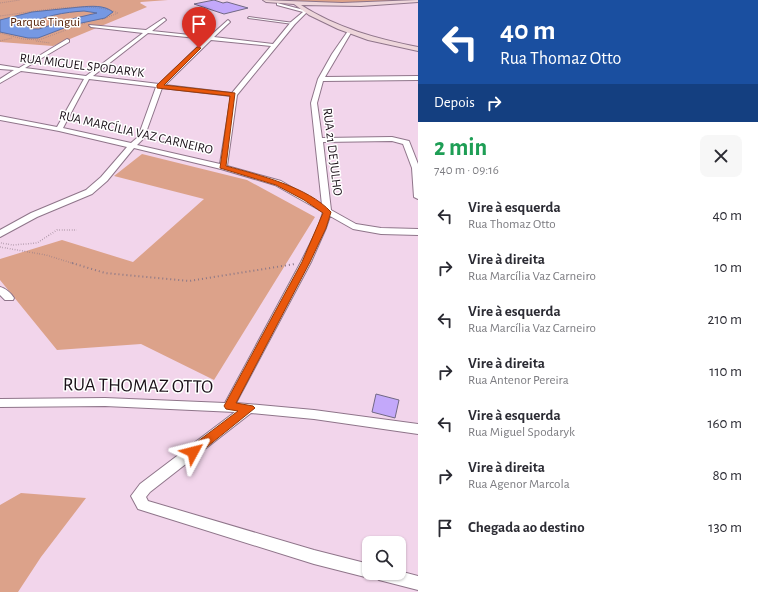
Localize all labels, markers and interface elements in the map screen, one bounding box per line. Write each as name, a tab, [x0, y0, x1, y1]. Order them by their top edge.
pin	[182, 7.0, 216, 48]
icon: arrive	[188, 13, 210, 35]
park label: Parque Tingui	[10, 16, 80, 29]
icon: left	[434, 16, 486, 68]
text: 40 m	[500, 17, 556, 45]
text: Rua Thomaz Otto	[500, 50, 621, 68]
street label: RUA MIGUEL SPODARYK	[19, 52, 146, 80]
icon: right	[483, 92, 505, 114]
text: Depois	[434, 95, 475, 110]
street label: RUA 21 DE JULHO	[320, 107, 344, 197]
street label: RUA MARCÍLIA VAZ CARNEIRO	[58, 108, 214, 157]
button: close	[700, 135, 742, 177]
text: 2 min	[434, 136, 487, 160]
text: 740 m · 09:16	[434, 164, 499, 177]
text: Vire à esquerda	[468, 200, 561, 215]
icon: left	[434, 205, 456, 227]
text: 40 m	[712, 208, 742, 223]
text: Rua Thomaz Otto	[468, 218, 556, 231]
text: Vire à direita	[468, 252, 545, 267]
icon: right	[434, 257, 456, 279]
text: 10 m	[714, 260, 742, 275]
text: Rua Marcília Vaz Carneiro	[468, 270, 596, 283]
text: Vire à esquerda	[468, 304, 561, 319]
icon: left	[434, 309, 456, 331]
text: 210 m	[708, 312, 742, 327]
text: Rua Marcília Vaz Carneiro	[468, 322, 596, 335]
text: Vire à direita	[468, 356, 545, 371]
icon: right	[434, 361, 456, 383]
text: 110 m	[709, 364, 742, 379]
text: Rua Antenor Pereira	[468, 374, 569, 387]
street label: RUA THOMAZ OTTO	[63, 375, 213, 397]
text: Vire à esquerda	[468, 408, 561, 423]
icon: left	[434, 413, 456, 435]
text: 160 m	[707, 416, 742, 431]
text: Rua Miguel Spodaryk	[468, 426, 575, 439]
position arrow	[172, 431, 214, 473]
text: Vire à direita	[468, 460, 545, 475]
icon: right	[434, 465, 456, 487]
text: 80 m	[712, 468, 742, 483]
text: Rua Agenor Marcola	[468, 478, 570, 491]
icon: arrive	[434, 517, 456, 539]
text: Chegada ao destino	[468, 520, 585, 535]
text: 130 m	[708, 520, 742, 535]
map controls	[362, 536, 406, 580]
button: search	[362, 536, 406, 580]

